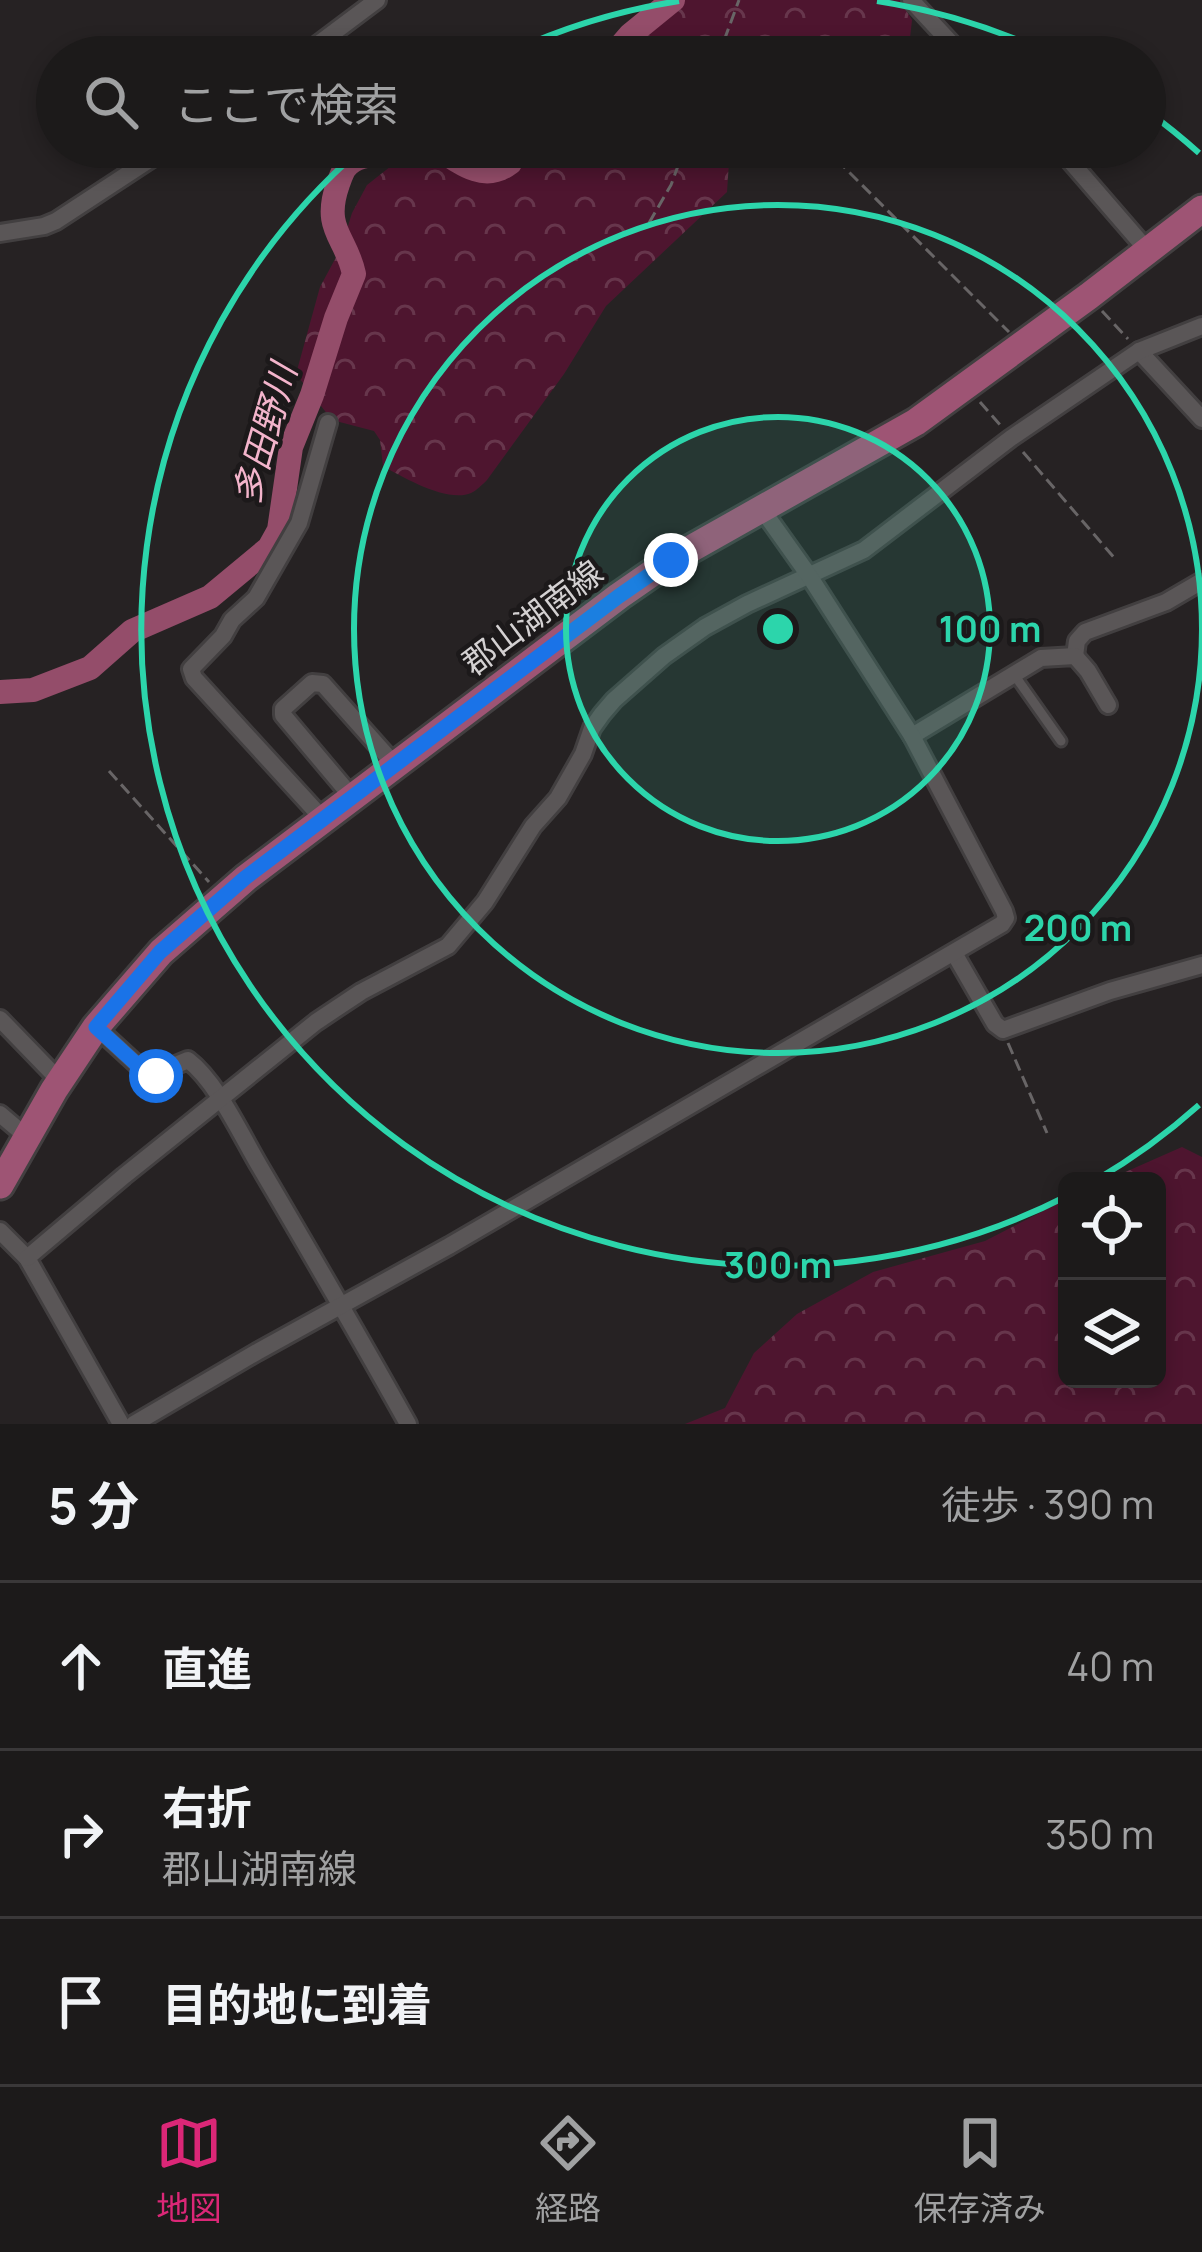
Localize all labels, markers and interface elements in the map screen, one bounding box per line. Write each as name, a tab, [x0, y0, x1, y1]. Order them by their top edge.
search box	[36, 36, 1166, 168]
icon: search	[78, 69, 144, 135]
text: ここで検索	[174, 73, 399, 135]
water label: 多田野川	[221, 354, 308, 510]
route end	[644, 533, 698, 587]
street label: 郡山湖南線	[453, 549, 611, 685]
text: 100 m	[939, 604, 1041, 653]
centre of rings	[757, 608, 799, 650]
text: 200 m	[1024, 903, 1132, 952]
route start	[129, 1049, 183, 1103]
map controls	[1058, 1172, 1166, 1388]
button: locate	[1058, 1172, 1166, 1280]
text: 300 m	[724, 1240, 832, 1289]
button: layers	[1058, 1280, 1166, 1388]
text: 5 分	[48, 1470, 139, 1539]
text: 徒歩 · 390 m	[941, 1477, 1154, 1531]
icon: ahead	[48, 1633, 114, 1699]
text: 直進	[162, 1637, 252, 1699]
text: 40 m	[1066, 1639, 1154, 1693]
text: 右折	[162, 1776, 252, 1838]
icon: right	[48, 1801, 114, 1867]
text: 350 m	[1045, 1807, 1154, 1861]
text: 郡山湖南線	[162, 1841, 357, 1895]
icon: arrive	[48, 1969, 114, 2035]
text: 目的地に到着	[162, 1973, 432, 2035]
tab: 地図	[156, 2110, 222, 2230]
tab: 経路	[535, 2110, 601, 2230]
tab: 保存済み	[914, 2110, 1046, 2230]

